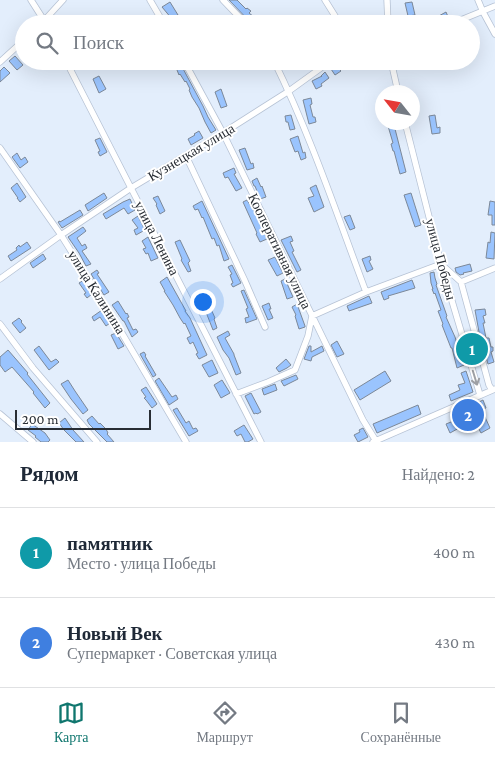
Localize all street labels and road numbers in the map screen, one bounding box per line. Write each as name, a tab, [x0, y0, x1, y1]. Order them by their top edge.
street label: Кузнецкая улица	[145, 119, 238, 184]
street label: Кооперативная улица	[245, 191, 315, 312]
street label: улица Ленина	[131, 198, 183, 279]
street label: улица Победы	[422, 216, 460, 302]
street label: улица Калинина	[65, 247, 130, 338]

